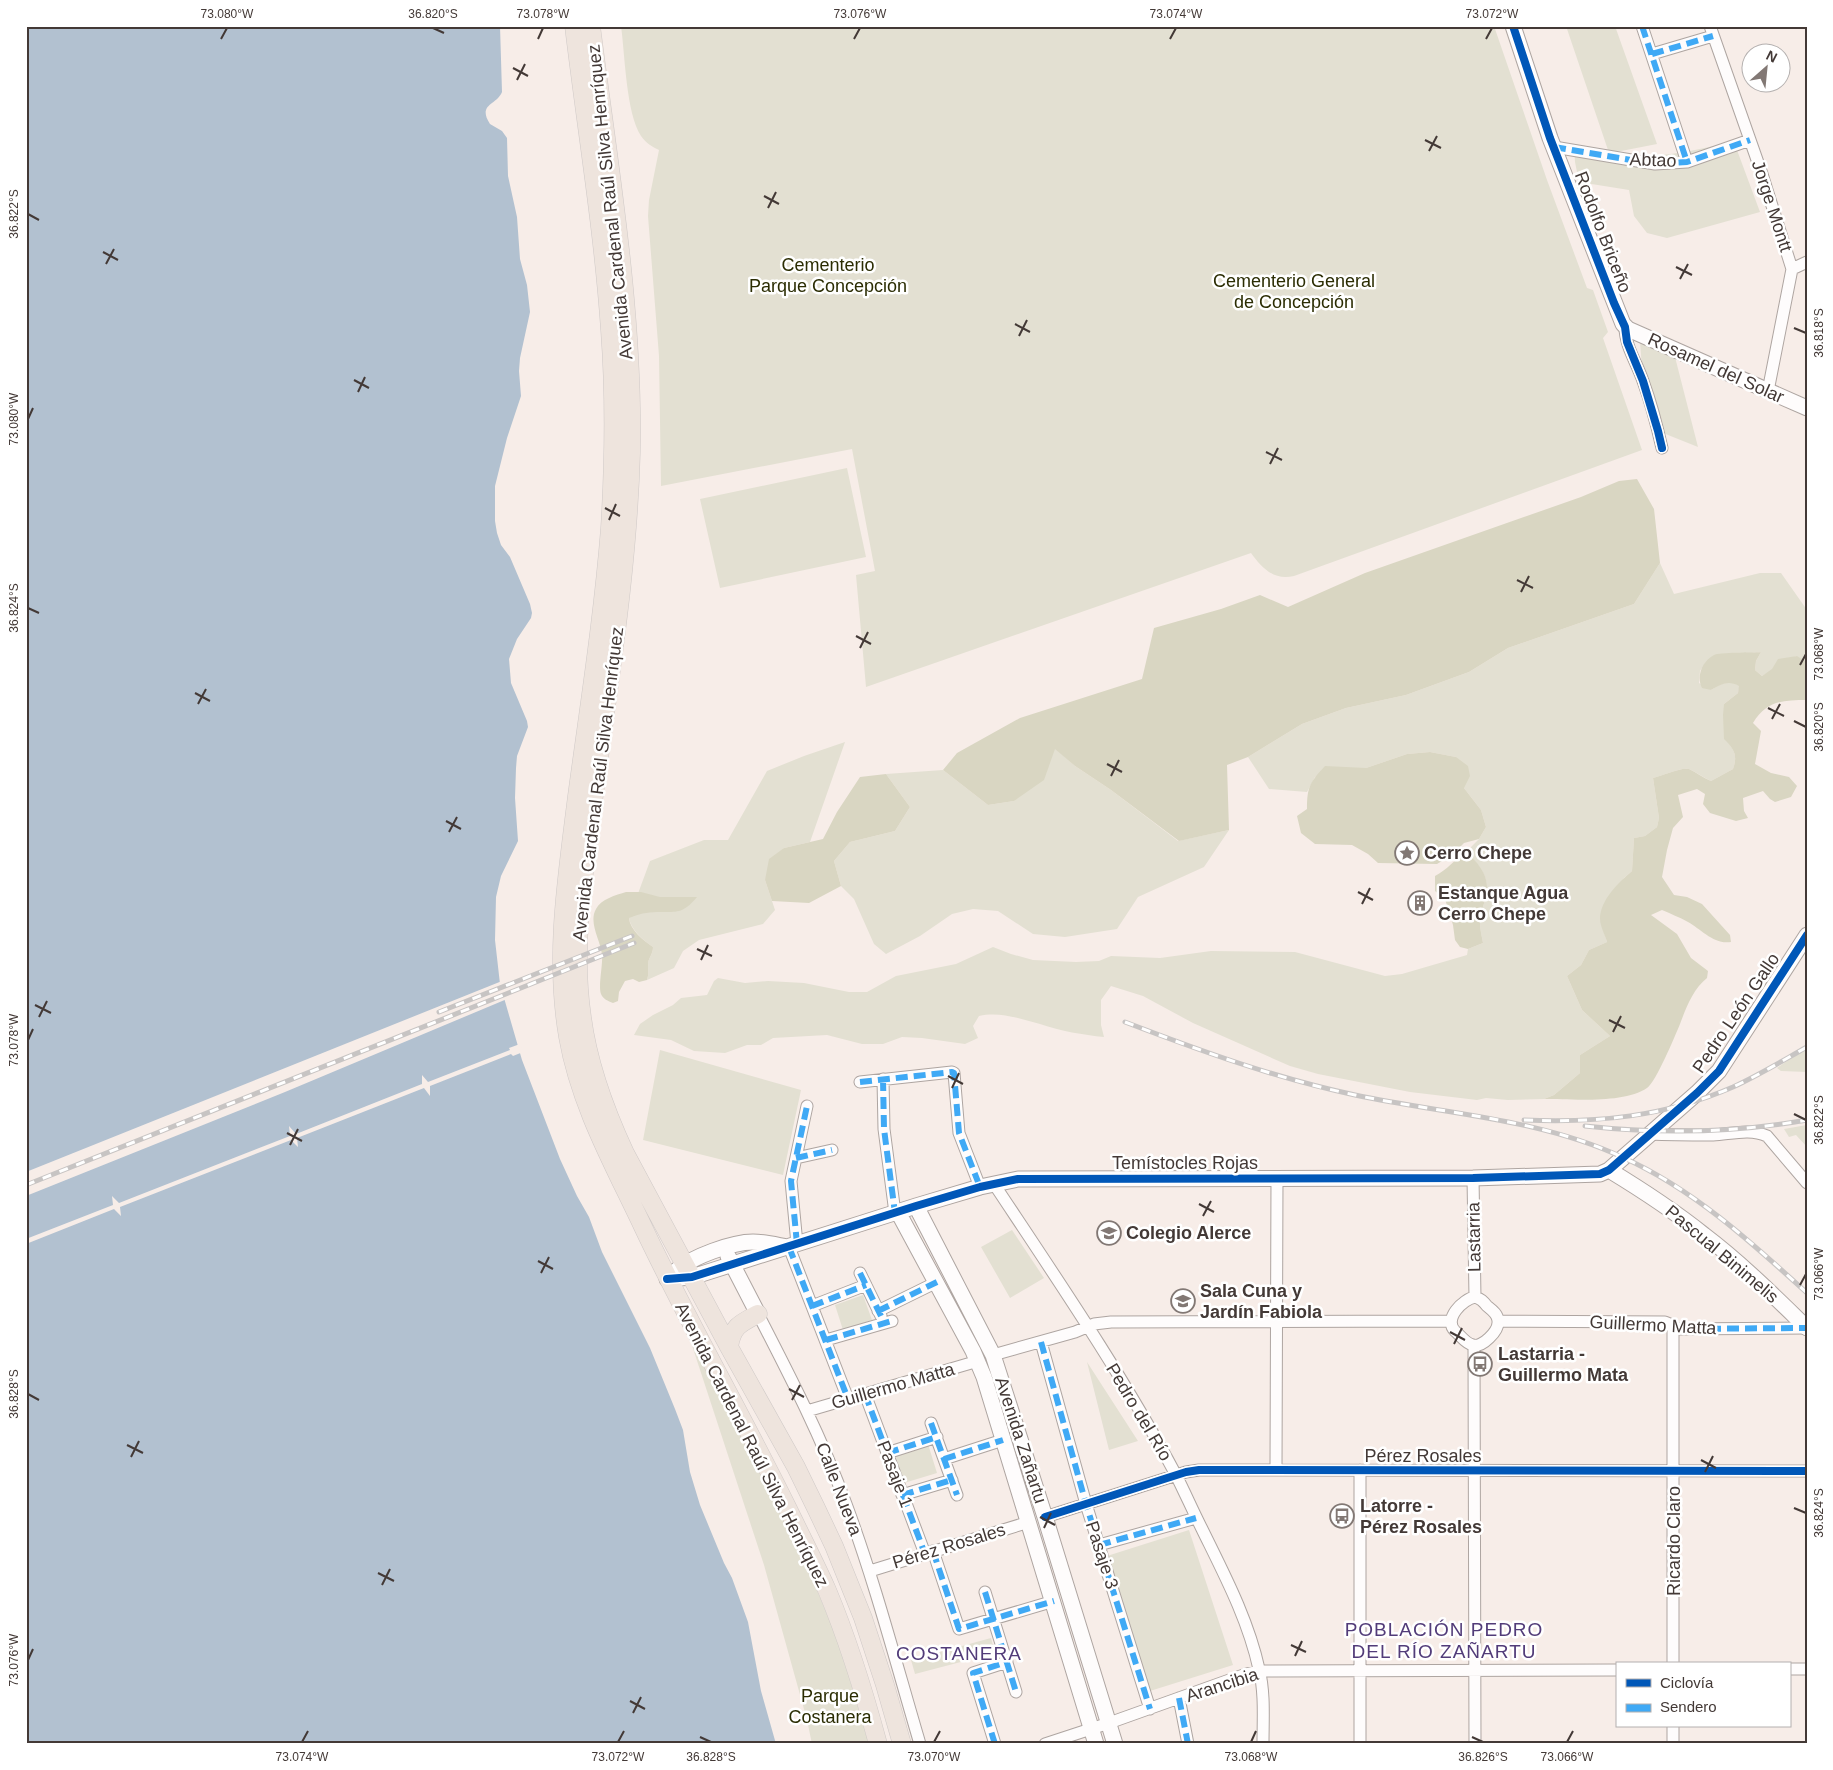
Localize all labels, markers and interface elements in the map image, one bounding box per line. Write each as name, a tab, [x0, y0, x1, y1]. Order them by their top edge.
text: 73.080°W	[201, 7, 254, 21]
text: 36.820°S	[408, 7, 458, 21]
text: 73.078°W	[517, 7, 570, 21]
text: 73.076°W	[834, 7, 887, 21]
text: 73.074°W	[1150, 7, 1203, 21]
text: 73.072°W	[1466, 7, 1519, 21]
north arrow	[1740, 42, 1790, 92]
street label: Avenida Cardenal Raúl Silva Henríquez	[583, 43, 637, 361]
text: N	[1764, 47, 1780, 66]
street label: Abtao	[1629, 149, 1677, 171]
street label: Jorge Montt	[1748, 158, 1796, 254]
street label: Rodolfo Briceño	[1571, 169, 1635, 295]
text: 36.822°S	[7, 189, 21, 239]
park label: Cementerio Parque Concepción	[749, 255, 907, 296]
park label: Cementerio General de Concepción	[1213, 271, 1375, 312]
text: 36.818°S	[1812, 308, 1826, 358]
street label: Rosamel del Solar	[1645, 329, 1787, 407]
text: 73.080°W	[7, 392, 21, 445]
text: 36.824°S	[7, 583, 21, 633]
street label: Avenida Cardenal Raúl Silva Henríquez	[569, 626, 627, 942]
text: 73.068°W	[1812, 627, 1826, 680]
text: 36.820°S	[1812, 702, 1826, 752]
place icon: Cerro Chepe	[1394, 840, 1420, 866]
place label: Cerro Chepe	[1424, 843, 1532, 863]
place label: Estanque Agua Cerro Chepe	[1438, 883, 1569, 924]
building icon: Estanque Agua Cerro Chepe	[1407, 890, 1433, 916]
street label: Pedro León Gallo	[1689, 949, 1783, 1077]
text: 73.078°W	[7, 1013, 21, 1066]
text: 36.822°S	[1812, 1095, 1826, 1145]
street label: Temístocles Rojas	[1112, 1153, 1258, 1173]
street label: Lastarria	[1463, 1201, 1485, 1272]
street label: Pascual Binimelis	[1662, 1201, 1782, 1307]
school or university icon: Colegio Alerce	[1096, 1220, 1122, 1246]
place label: Colegio Alerce	[1126, 1223, 1251, 1243]
text: 73.066°W	[1812, 1247, 1826, 1300]
place label: Sala Cuna y Jardín Fabiola	[1200, 1281, 1323, 1322]
school or university icon: Sala Cuna y Jardín Fabiola	[1170, 1288, 1196, 1314]
street label: Avenida Cardenal Raúl Silva Henríquez	[671, 1299, 833, 1591]
street label: Guillermo Matta	[1589, 1312, 1718, 1338]
place label: Lastarria - Guillermo Mata	[1498, 1344, 1629, 1385]
bus stop icon: Lastarria - Guillermo Mata	[1467, 1351, 1493, 1377]
street label: Guillermo Matta	[829, 1359, 958, 1413]
street label: Pedro del Río	[1102, 1360, 1176, 1464]
text: 36.828°S	[7, 1369, 21, 1419]
street label: Avenida Zañartu	[991, 1374, 1051, 1506]
street label: Pasaje 1	[873, 1438, 917, 1510]
street label: Calle Nueva	[812, 1440, 866, 1539]
street label: Pérez Rosales	[1364, 1446, 1482, 1466]
street label: Ricardo Claro	[1664, 1486, 1684, 1596]
text: 36.824°S	[1812, 1488, 1826, 1538]
place label: Latorre - Pérez Rosales	[1360, 1496, 1482, 1537]
bus stop icon: Latorre - Pérez Rosales	[1329, 1503, 1355, 1529]
street label: Pérez Rosales	[890, 1519, 1008, 1573]
street label: Pasaje 3	[1082, 1519, 1122, 1591]
district label: POBLACIÓN PEDRO DEL RÍO ZAÑARTU	[1345, 1619, 1543, 1662]
text: 73.076°W	[7, 1633, 21, 1686]
district label: COSTANERA	[896, 1643, 1022, 1664]
legend	[1616, 1662, 1790, 1728]
street label: Arancibia	[1183, 1664, 1262, 1706]
text: Ciclovía	[1660, 1674, 1714, 1691]
park label: Parque Costanera	[788, 1686, 873, 1727]
text: Sendero	[1660, 1698, 1717, 1715]
text: 73.074°W	[276, 1750, 329, 1764]
text: 73.072°W	[592, 1750, 645, 1764]
text: 36.828°S	[686, 1750, 736, 1764]
text: 73.070°W	[908, 1750, 961, 1764]
text: 73.068°W	[1225, 1750, 1278, 1764]
text: 36.826°S	[1458, 1750, 1508, 1764]
text: 73.066°W	[1541, 1750, 1594, 1764]

